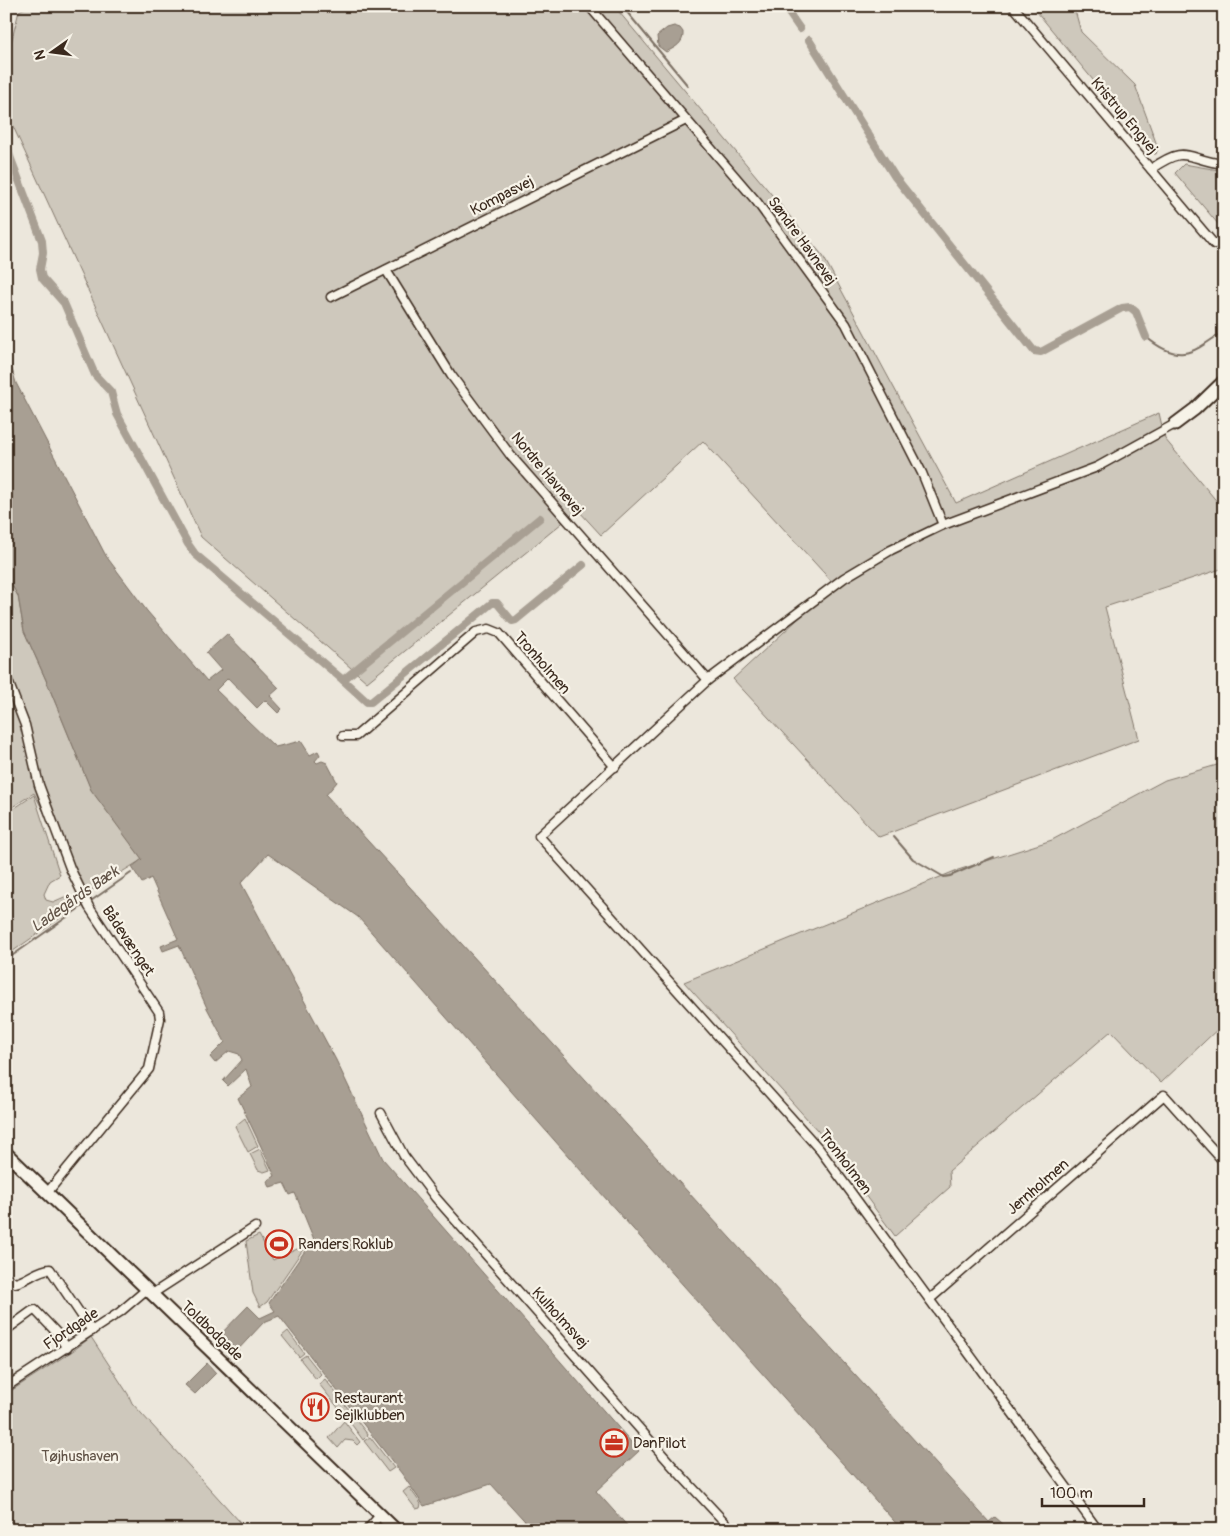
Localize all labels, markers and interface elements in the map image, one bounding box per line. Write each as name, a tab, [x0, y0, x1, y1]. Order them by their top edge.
north arrow	[28, 28, 78, 78]
text: N	[30, 48, 49, 62]
street label: Kristrup Engvej	[1086, 74, 1162, 158]
street label: Kompasvej	[467, 172, 537, 220]
street label: Søndre Havnevej	[763, 193, 841, 289]
street label: Nordre Havnevej	[507, 428, 587, 520]
street label: Tronholmen	[510, 628, 574, 698]
water label: Ladegårds Bæk	[27, 861, 124, 937]
street label: Bådevænget	[97, 902, 159, 981]
street label: Tronholmen	[814, 1126, 876, 1198]
street label: Jernholmen	[1003, 1155, 1073, 1219]
sports icon: Randers Roklub	[264, 1229, 294, 1259]
place label: Randers Roklub	[298, 1235, 393, 1254]
street label: Kulholmsvej	[527, 1283, 593, 1353]
street label: Toldbodgade	[177, 1297, 247, 1366]
street label: Fjordgade	[40, 1303, 103, 1354]
place label: Restaurant Sejlklubben	[334, 1389, 405, 1425]
restaurant icon: Restaurant Sejlklubben	[300, 1392, 330, 1422]
office icon: DanPilot	[599, 1428, 629, 1458]
place label: DanPilot	[633, 1434, 687, 1453]
park label: Tøjhushaven	[41, 1447, 119, 1466]
scale bar	[1042, 1476, 1145, 1508]
text: 100 m	[1050, 1484, 1093, 1503]

